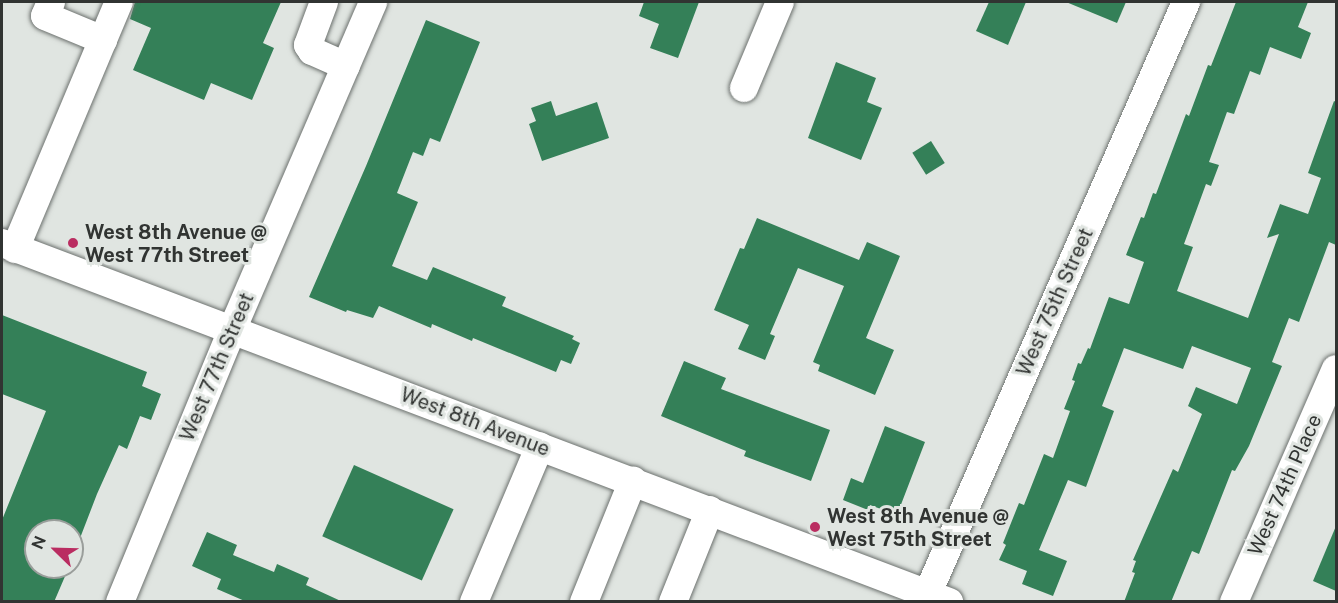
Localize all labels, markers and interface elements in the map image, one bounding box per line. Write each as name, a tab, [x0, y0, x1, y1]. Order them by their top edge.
place label: West 8th Avenue @ West 77th Street	[85, 220, 267, 267]
street label: West 75th Street	[1012, 224, 1098, 380]
marker: West 8th Avenue @ West 77th Street	[66, 236, 80, 250]
street label: West 77th Street	[175, 289, 259, 445]
street label: West 8th Avenue	[397, 383, 553, 461]
street label: West 74th Place	[1243, 411, 1327, 559]
place label: West 8th Avenue @ West 75th Street	[827, 504, 1009, 551]
north arrow	[24, 519, 84, 579]
marker: West 8th Avenue @ West 75th Street	[808, 520, 822, 534]
text: N	[28, 533, 50, 552]

